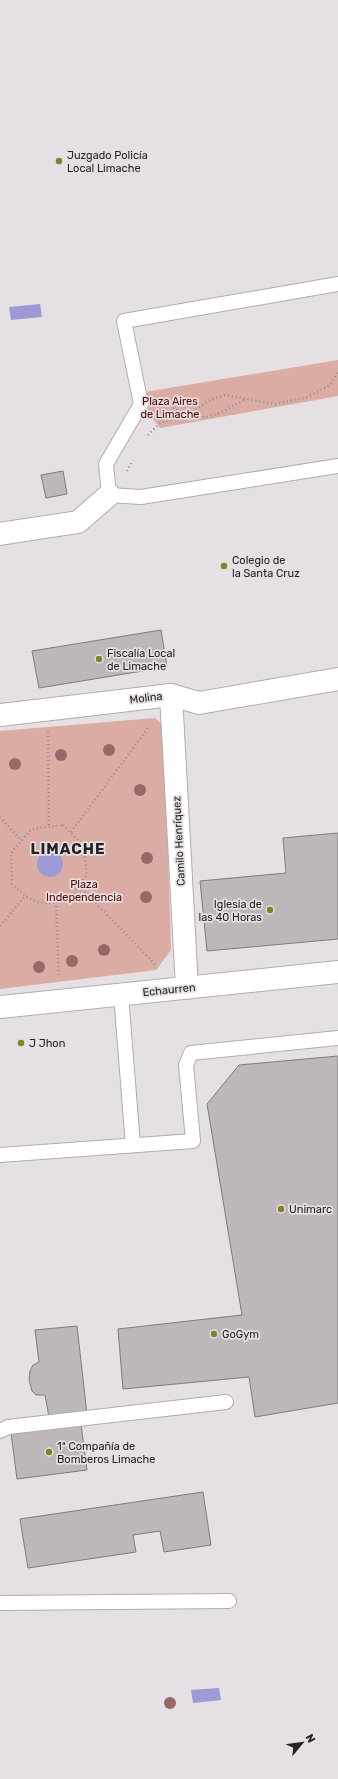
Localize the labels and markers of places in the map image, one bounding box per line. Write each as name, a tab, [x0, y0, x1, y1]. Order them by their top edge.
place label: Juzgado Policía Local Limache	[67, 149, 148, 175]
marker: Juzgado Policía Local Limache	[54, 156, 64, 166]
place label: Colegio de la Santa Cruz	[232, 554, 300, 580]
marker: Colegio de la Santa Cruz	[219, 561, 229, 571]
place label: Fiscalía Local de Limache	[107, 647, 175, 673]
marker: Fiscalía Local de Limache	[94, 654, 104, 664]
place label: Iglesia de las 40 Horas	[198, 898, 262, 924]
marker: Iglesia de las 40 Horas	[265, 905, 275, 915]
place label: J Jhon	[29, 1037, 65, 1050]
marker: J Jhon	[16, 1038, 26, 1048]
place label: Unimarc	[289, 1203, 332, 1216]
marker: Unimarc	[276, 1204, 286, 1214]
place label: GoGym	[222, 1328, 259, 1341]
marker: GoGym	[209, 1329, 219, 1339]
place label: 1ª Compañía de Bomberos Limache	[57, 1440, 155, 1466]
marker: 1ª Compañía de Bomberos Limache	[44, 1447, 54, 1457]

